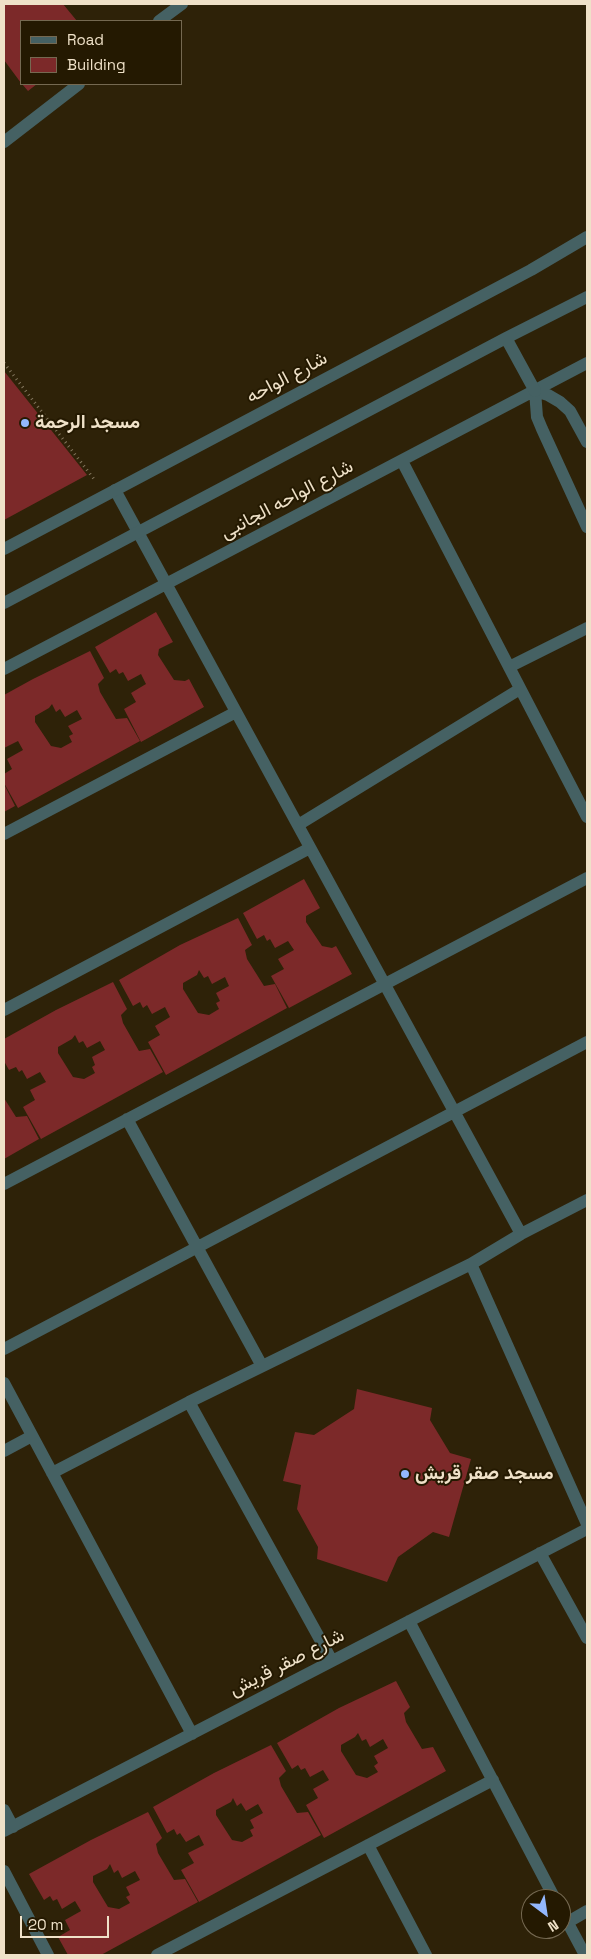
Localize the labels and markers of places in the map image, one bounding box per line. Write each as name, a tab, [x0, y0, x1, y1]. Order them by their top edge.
place label: مسجد الرحمة	[35, 412, 140, 434]
marker: مسجد الرحمة	[19, 417, 31, 429]
place label: مسجد صقر قريش	[415, 1463, 554, 1485]
marker: مسجد صقر قريش	[399, 1468, 411, 1480]

